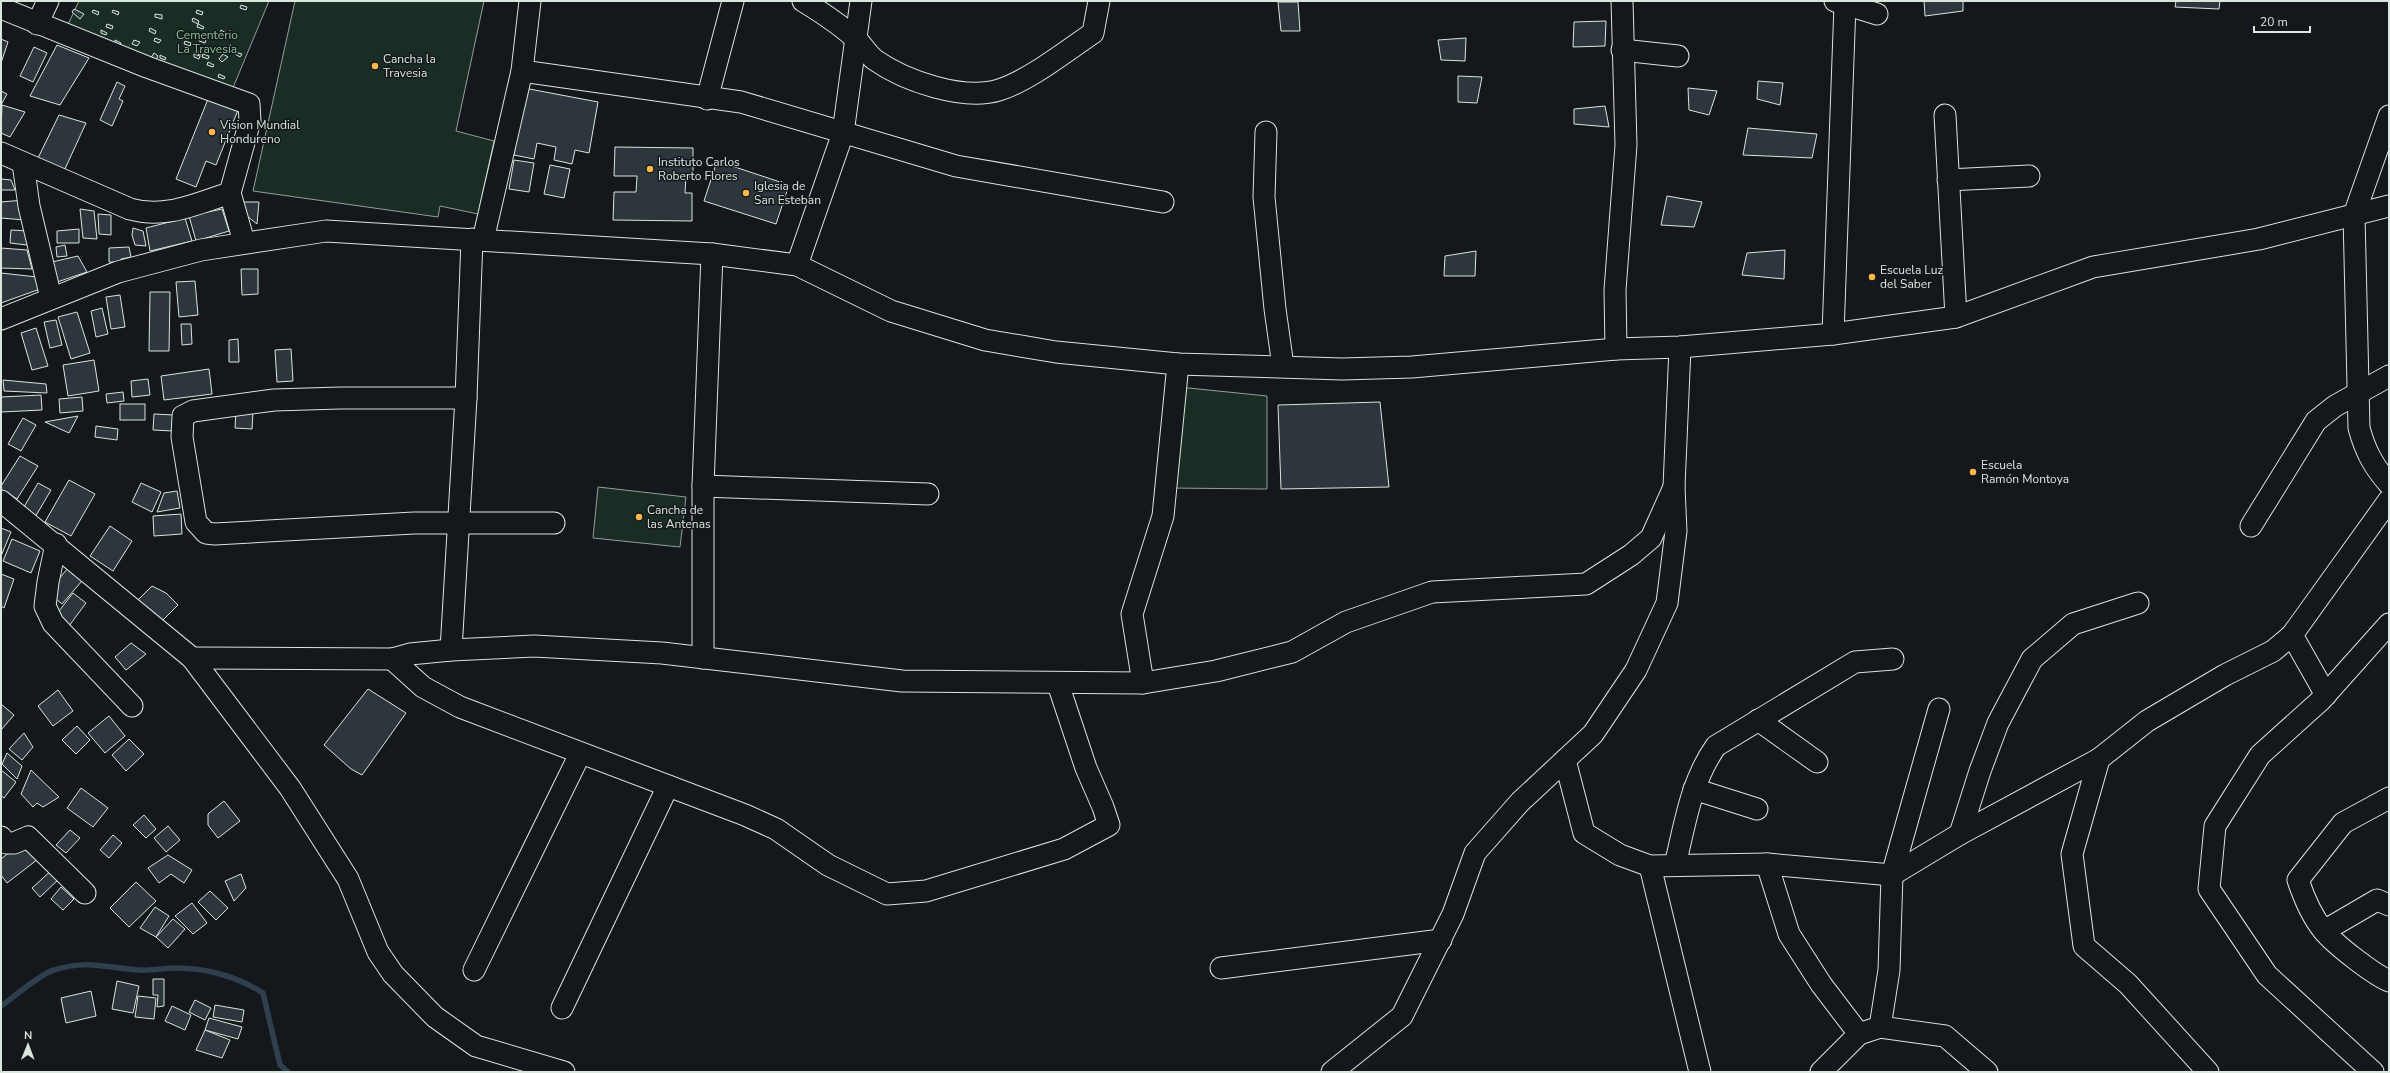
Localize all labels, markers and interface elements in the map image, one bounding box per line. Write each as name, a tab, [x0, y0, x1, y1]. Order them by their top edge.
scale bar	[2254, 8, 2310, 34]
text: 20 m	[2260, 14, 2288, 30]
park label: Cementerio La Travesía	[176, 27, 238, 57]
place label: Cancha la Travesia	[383, 51, 436, 81]
marker: Cancha la Travesia	[370, 61, 380, 71]
place label: Vision Mundial Hondureno	[219, 117, 300, 147]
marker: Vision Mundial Hondureno	[207, 127, 217, 137]
place label: Instituto Carlos Roberto Flores	[658, 154, 740, 184]
marker: Instituto Carlos Roberto Flores	[645, 164, 655, 174]
place label: Iglesia de San Esteban	[754, 178, 821, 208]
marker: Iglesia de San Esteban	[741, 188, 751, 198]
place label: Escuela Luz del Saber	[1880, 262, 1943, 292]
marker: Escuela Luz del Saber	[1867, 272, 1877, 282]
place label: Escuela Ramón Montoya	[1981, 457, 2069, 487]
marker: Escuela Ramón Montoya	[1968, 467, 1978, 477]
place label: Cancha de las Antenas	[647, 502, 711, 532]
marker: Cancha de las Antenas	[634, 512, 644, 522]
north arrow	[8, 1025, 48, 1065]
text: N	[24, 1028, 32, 1043]

